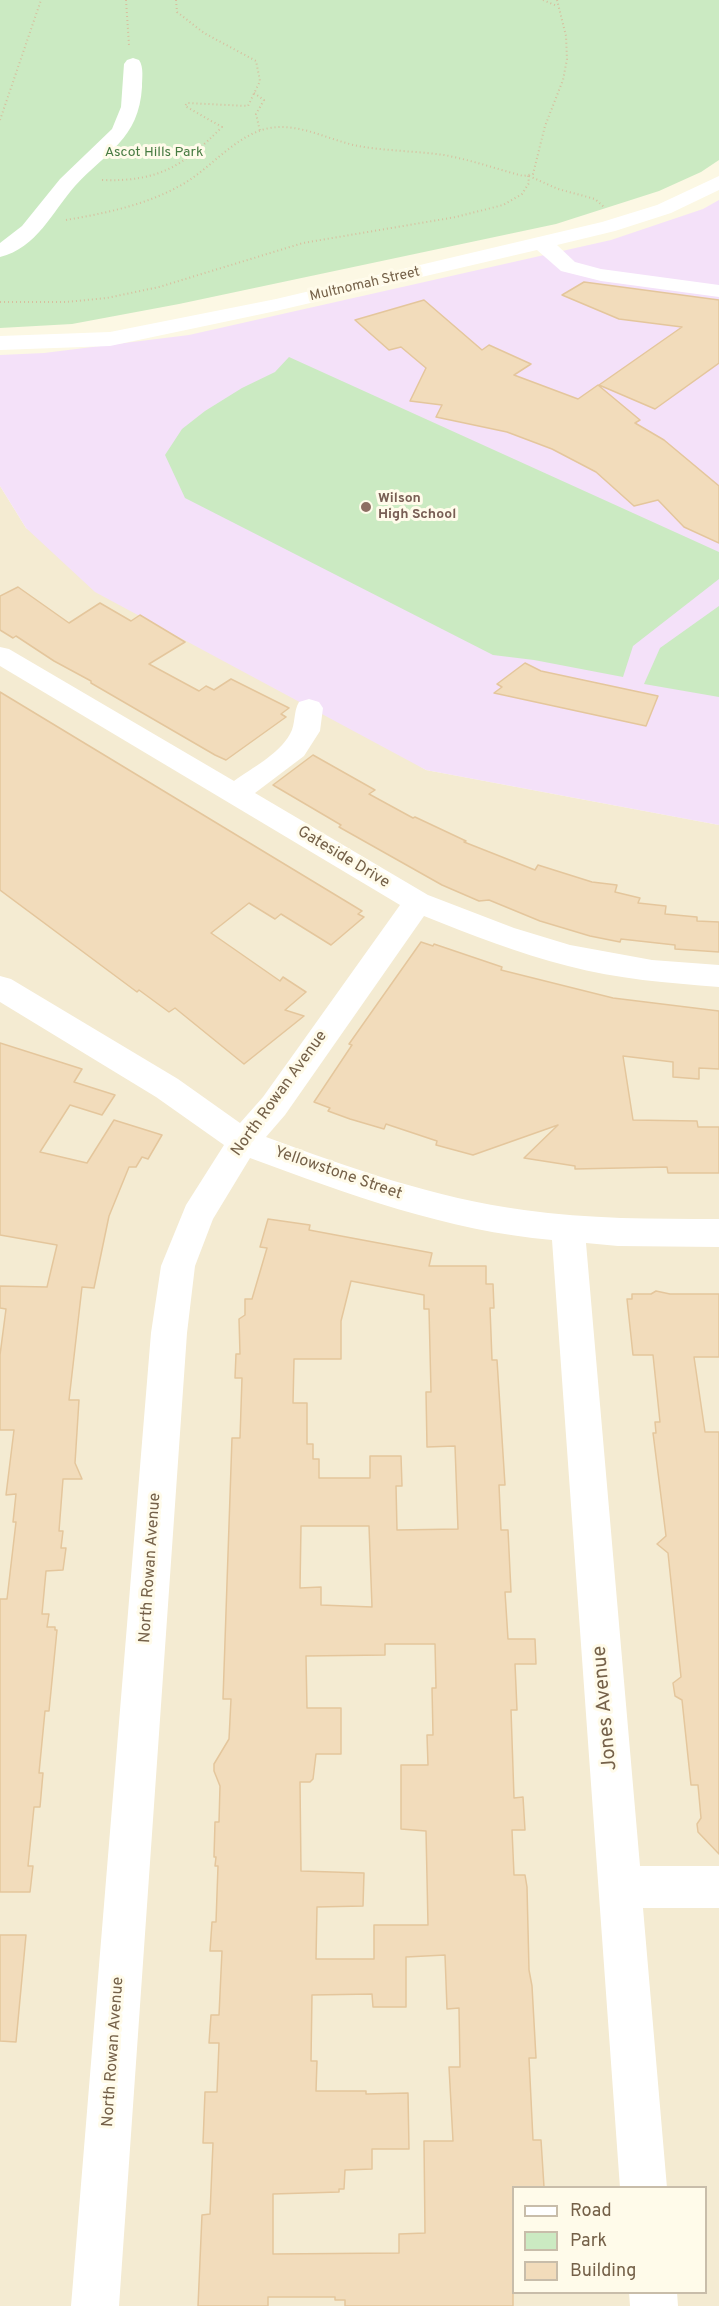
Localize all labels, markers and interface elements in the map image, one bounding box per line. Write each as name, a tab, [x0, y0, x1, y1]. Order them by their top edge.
park label: Ascot Hills Park	[105, 145, 203, 161]
street label: Multnomah Street	[308, 264, 422, 306]
place label: Wilson High School	[378, 491, 456, 524]
marker: Wilson High School	[359, 500, 373, 514]
street label: Gateside Drive	[293, 823, 393, 893]
street label: North Rowan Avenue	[228, 1028, 332, 1160]
street label: Yellowstone Street	[272, 1143, 404, 1205]
street label: North Rowan Avenue	[136, 1492, 166, 1644]
street label: Jones Avenue	[589, 1645, 623, 1771]
street label: North Rowan Avenue	[99, 1976, 129, 2128]
legend	[512, 2186, 707, 2294]
text: Road	[570, 2200, 612, 2223]
text: Park	[570, 2230, 607, 2253]
text: Building	[570, 2260, 636, 2283]

